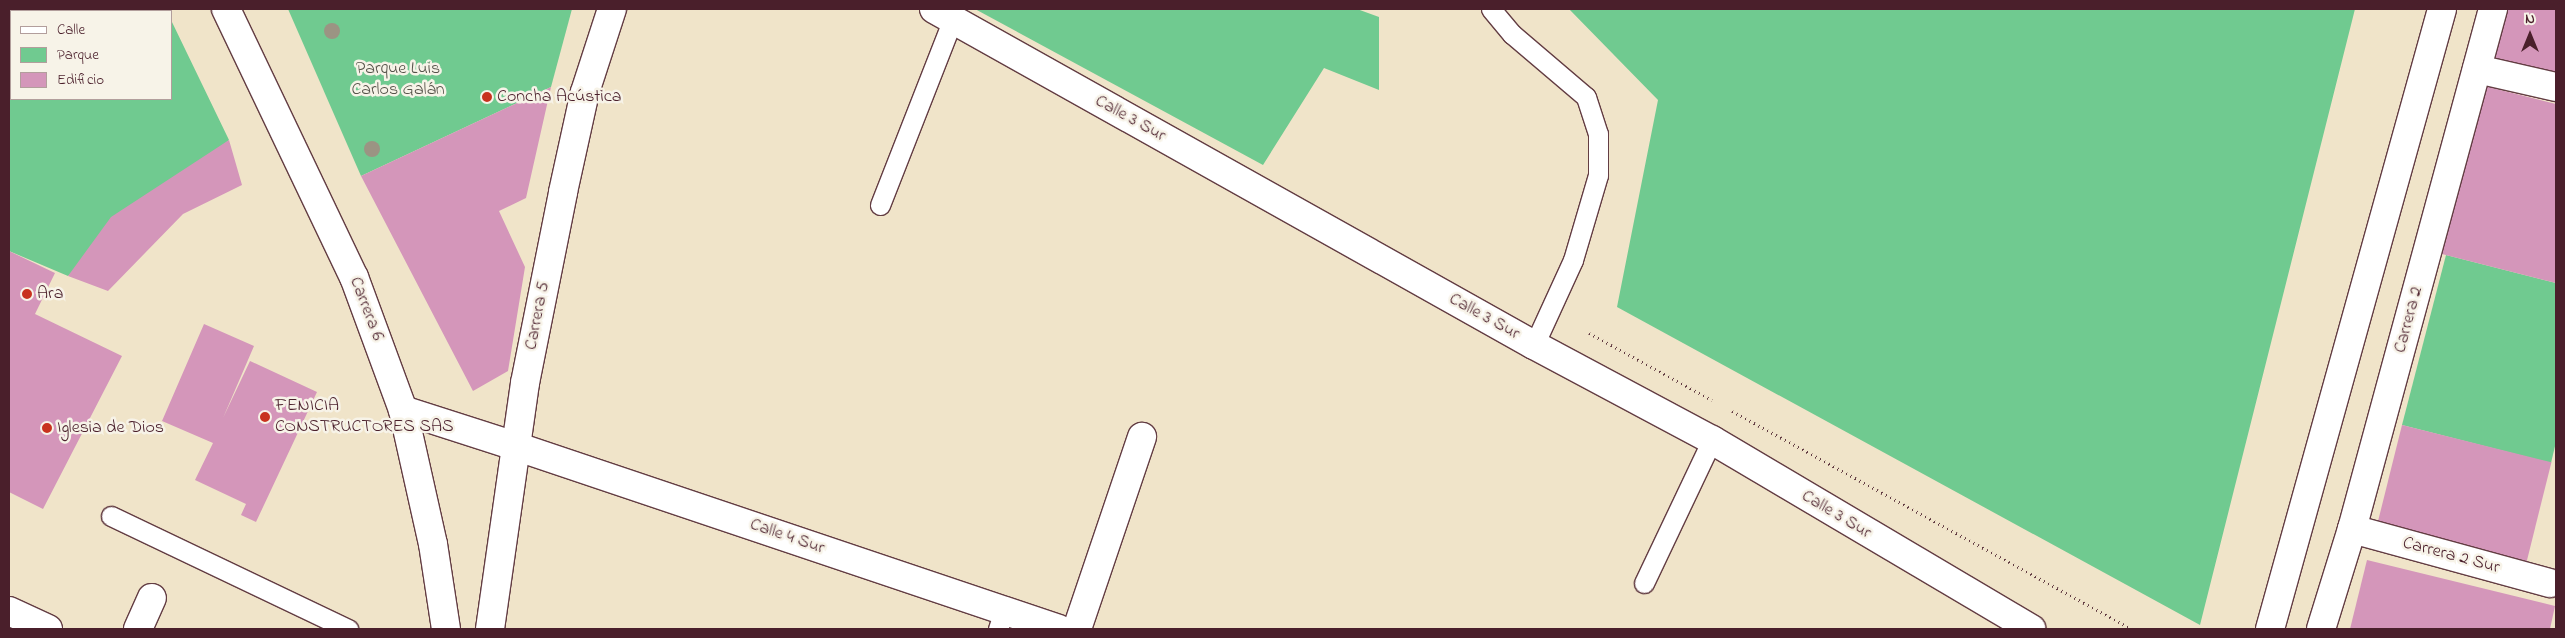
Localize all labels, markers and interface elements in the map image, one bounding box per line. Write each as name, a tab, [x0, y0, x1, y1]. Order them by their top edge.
text: N	[2525, 9, 2535, 30]
legend	[10, 10, 172, 100]
north arrow	[2505, 10, 2555, 60]
text: Calle	[57, 19, 85, 41]
text: Parque	[57, 44, 99, 66]
park label: Parque Luis Carlos Galán	[351, 59, 445, 102]
text: Edificio	[57, 69, 104, 91]
place label: Concha Acústica	[497, 86, 621, 108]
marker: Concha Acústica	[481, 91, 493, 103]
street label: Calle 3 Sur	[1091, 91, 1169, 147]
street label: Carrera 6	[344, 274, 388, 344]
street label: Carrera 5	[521, 280, 555, 352]
place label: Ara	[37, 283, 63, 305]
street label: Carrera 2	[2390, 285, 2428, 355]
marker: Ara	[21, 288, 33, 300]
street label: Calle 3 Sur	[1445, 289, 1523, 345]
place label: FENICIA CONSTRUCTORES SAS	[275, 396, 454, 438]
marker: FENICIA CONSTRUCTORES SAS	[259, 411, 271, 423]
place label: Iglesia de Dios	[57, 417, 164, 439]
marker: Iglesia de Dios	[41, 422, 53, 434]
street label: Calle 3 Sur	[1797, 486, 1875, 544]
street label: Calle 4 Sur	[747, 514, 827, 560]
street label: Carrera 2 Sur	[2400, 533, 2502, 579]

